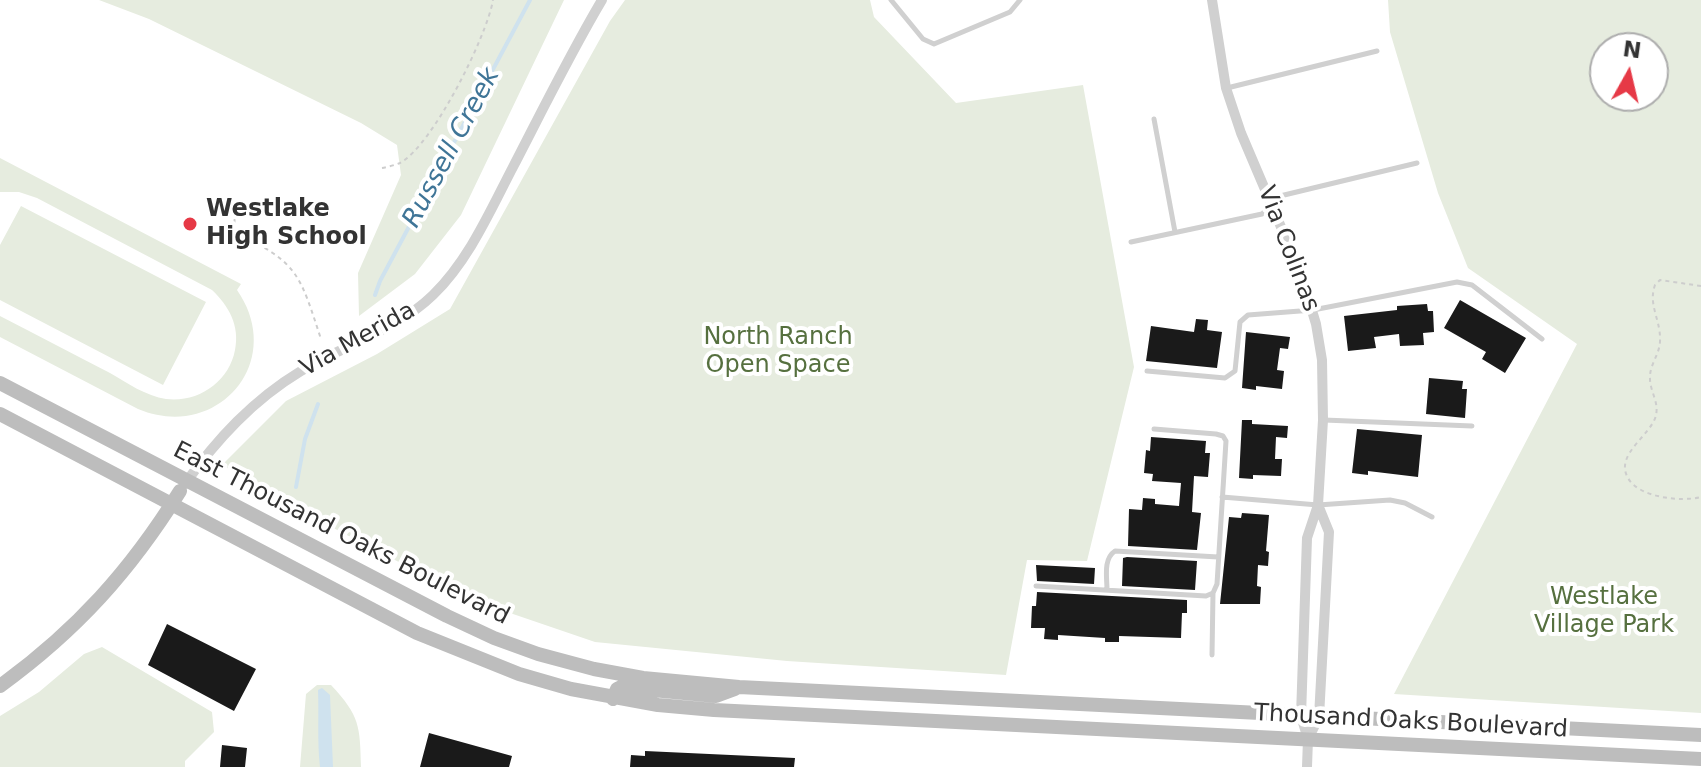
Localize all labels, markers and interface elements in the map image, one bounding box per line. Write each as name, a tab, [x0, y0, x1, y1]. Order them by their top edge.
north arrow	[1589, 32, 1669, 112]
text: N	[1621, 36, 1643, 63]
water label: Russell Creek	[397, 63, 507, 233]
street label: Via Colinas	[1251, 182, 1325, 316]
place label: Westlake High School	[206, 196, 367, 252]
marker: Westlake High School	[181, 215, 199, 233]
street label: Via Merida	[296, 297, 420, 383]
park label: North Ranch Open Space	[703, 324, 853, 380]
street label: East Thousand Oaks Boulevard	[168, 436, 514, 632]
park label: Westlake Village Park	[1534, 584, 1674, 640]
street label: Thousand Oaks Boulevard	[1253, 699, 1569, 745]

